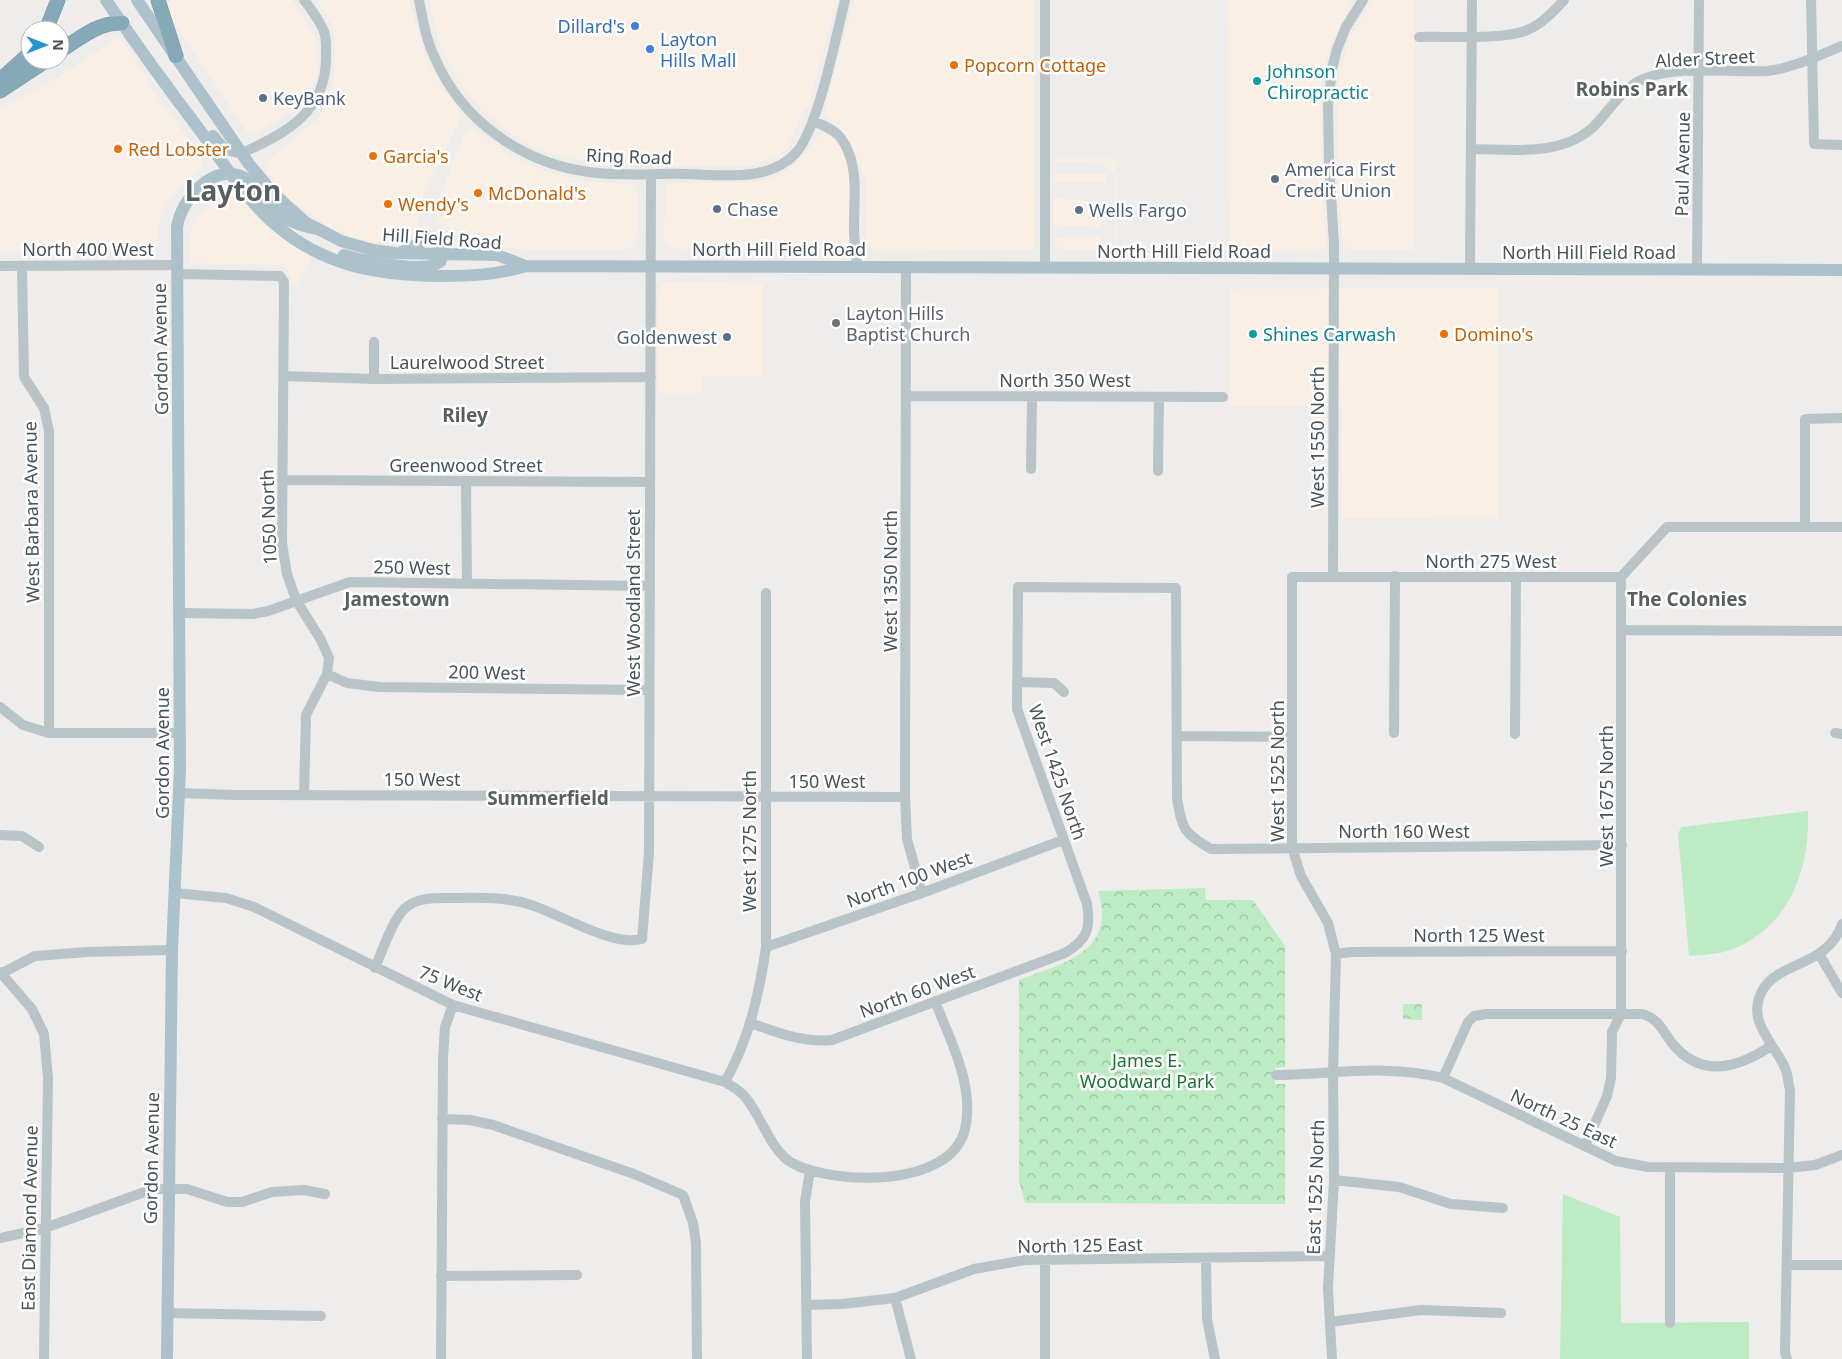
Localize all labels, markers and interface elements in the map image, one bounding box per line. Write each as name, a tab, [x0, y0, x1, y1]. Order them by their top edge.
place label: Dillard's	[558, 14, 625, 38]
north arrow	[20, 20, 70, 70]
marker: Dillard's	[629, 20, 641, 32]
place label: Layton Hills Mall	[660, 27, 736, 72]
text: N	[49, 39, 68, 51]
marker: Layton Hills Mall	[644, 43, 656, 55]
street label: Alder Street	[1655, 43, 1756, 73]
place label: Popcorn Cottage	[964, 53, 1106, 77]
marker: Popcorn Cottage	[948, 59, 960, 71]
place label: Johnson Chiropractic	[1265, 59, 1369, 104]
marker: Johnson Chiropractic	[1251, 75, 1263, 87]
district label: Robins Park	[1576, 76, 1688, 102]
place label: KeyBank	[273, 86, 346, 110]
marker: KeyBank	[257, 92, 269, 104]
street label: Paul Avenue	[1669, 111, 1695, 217]
place label: Red Lobster	[128, 137, 230, 161]
marker: Red Lobster	[112, 143, 124, 155]
street label: Ring Road	[586, 143, 672, 169]
place label: Garcia's	[383, 144, 449, 168]
marker: Garcia's	[367, 150, 379, 162]
place label: America First Credit Union	[1285, 157, 1396, 202]
district label: Layton	[185, 171, 281, 209]
marker: America First Credit Union	[1269, 173, 1281, 185]
place label: McDonald's	[488, 181, 586, 205]
marker: McDonald's	[472, 187, 484, 199]
place label: Wendy's	[398, 192, 469, 216]
place label: Chase	[727, 197, 778, 221]
marker: Wendy's	[382, 198, 394, 210]
place label: Wells Fargo	[1089, 198, 1187, 222]
marker: Chase	[711, 203, 723, 215]
marker: Wells Fargo	[1073, 204, 1085, 216]
street label: Hill Field Road	[381, 222, 503, 254]
street label: North 400 West	[22, 237, 154, 261]
street label: North Hill Field Road	[692, 237, 866, 261]
street label: North Hill Field Road	[1097, 239, 1271, 263]
street label: North Hill Field Road	[1502, 240, 1676, 264]
street label: Gordon Avenue	[147, 283, 173, 415]
place label: Layton Hills Baptist Church	[846, 301, 970, 346]
marker: Layton Hills Baptist Church	[830, 317, 842, 329]
place label: Shines Carwash	[1263, 322, 1396, 346]
place label: Domino's	[1454, 322, 1533, 346]
place label: Goldenwest	[617, 325, 717, 349]
marker: Shines Carwash	[1247, 328, 1259, 340]
marker: Domino's	[1438, 328, 1450, 340]
marker: Goldenwest	[721, 331, 733, 343]
street label: Laurelwood Street	[390, 350, 545, 374]
street label: West 1550 North	[1305, 366, 1329, 508]
street label: North 350 West	[999, 368, 1131, 392]
district label: Riley	[442, 402, 488, 428]
street label: West Barbara Avenue	[17, 421, 45, 603]
street label: Greenwood Street	[389, 453, 543, 477]
street label: 1050 North	[254, 469, 282, 565]
street label: West Woodland Street	[621, 509, 645, 697]
street label: West 1350 North	[878, 510, 902, 652]
street label: North 275 West	[1425, 549, 1557, 573]
street label: 250 West	[373, 554, 451, 580]
district label: Jamestown	[342, 586, 450, 612]
district label: The Colonies	[1627, 586, 1747, 612]
street label: 200 West	[448, 659, 526, 685]
street label: Gordon Avenue	[150, 687, 174, 819]
street label: West 1525 North	[1265, 700, 1289, 842]
street label: West 1425 North	[1024, 701, 1092, 843]
street label: West 1675 North	[1594, 725, 1618, 867]
street label: 150 West	[383, 767, 461, 791]
street label: 150 West	[788, 769, 866, 793]
street label: West 1275 North	[737, 770, 761, 912]
district label: Summerfield	[487, 785, 609, 811]
street label: North 160 West	[1338, 819, 1470, 843]
street label: North 100 West	[843, 845, 975, 913]
street label: North 125 West	[1413, 923, 1545, 947]
street label: 75 West	[415, 959, 487, 1007]
street label: North 60 West	[856, 959, 979, 1023]
park label: James E. Woodward Park	[1080, 1048, 1215, 1093]
street label: North 25 East	[1507, 1083, 1622, 1153]
street label: Gordon Avenue	[138, 1092, 164, 1224]
street label: East 1525 North	[1301, 1119, 1329, 1255]
street label: East Diamond Avenue	[15, 1125, 43, 1311]
street label: North 125 East	[1017, 1232, 1143, 1258]

